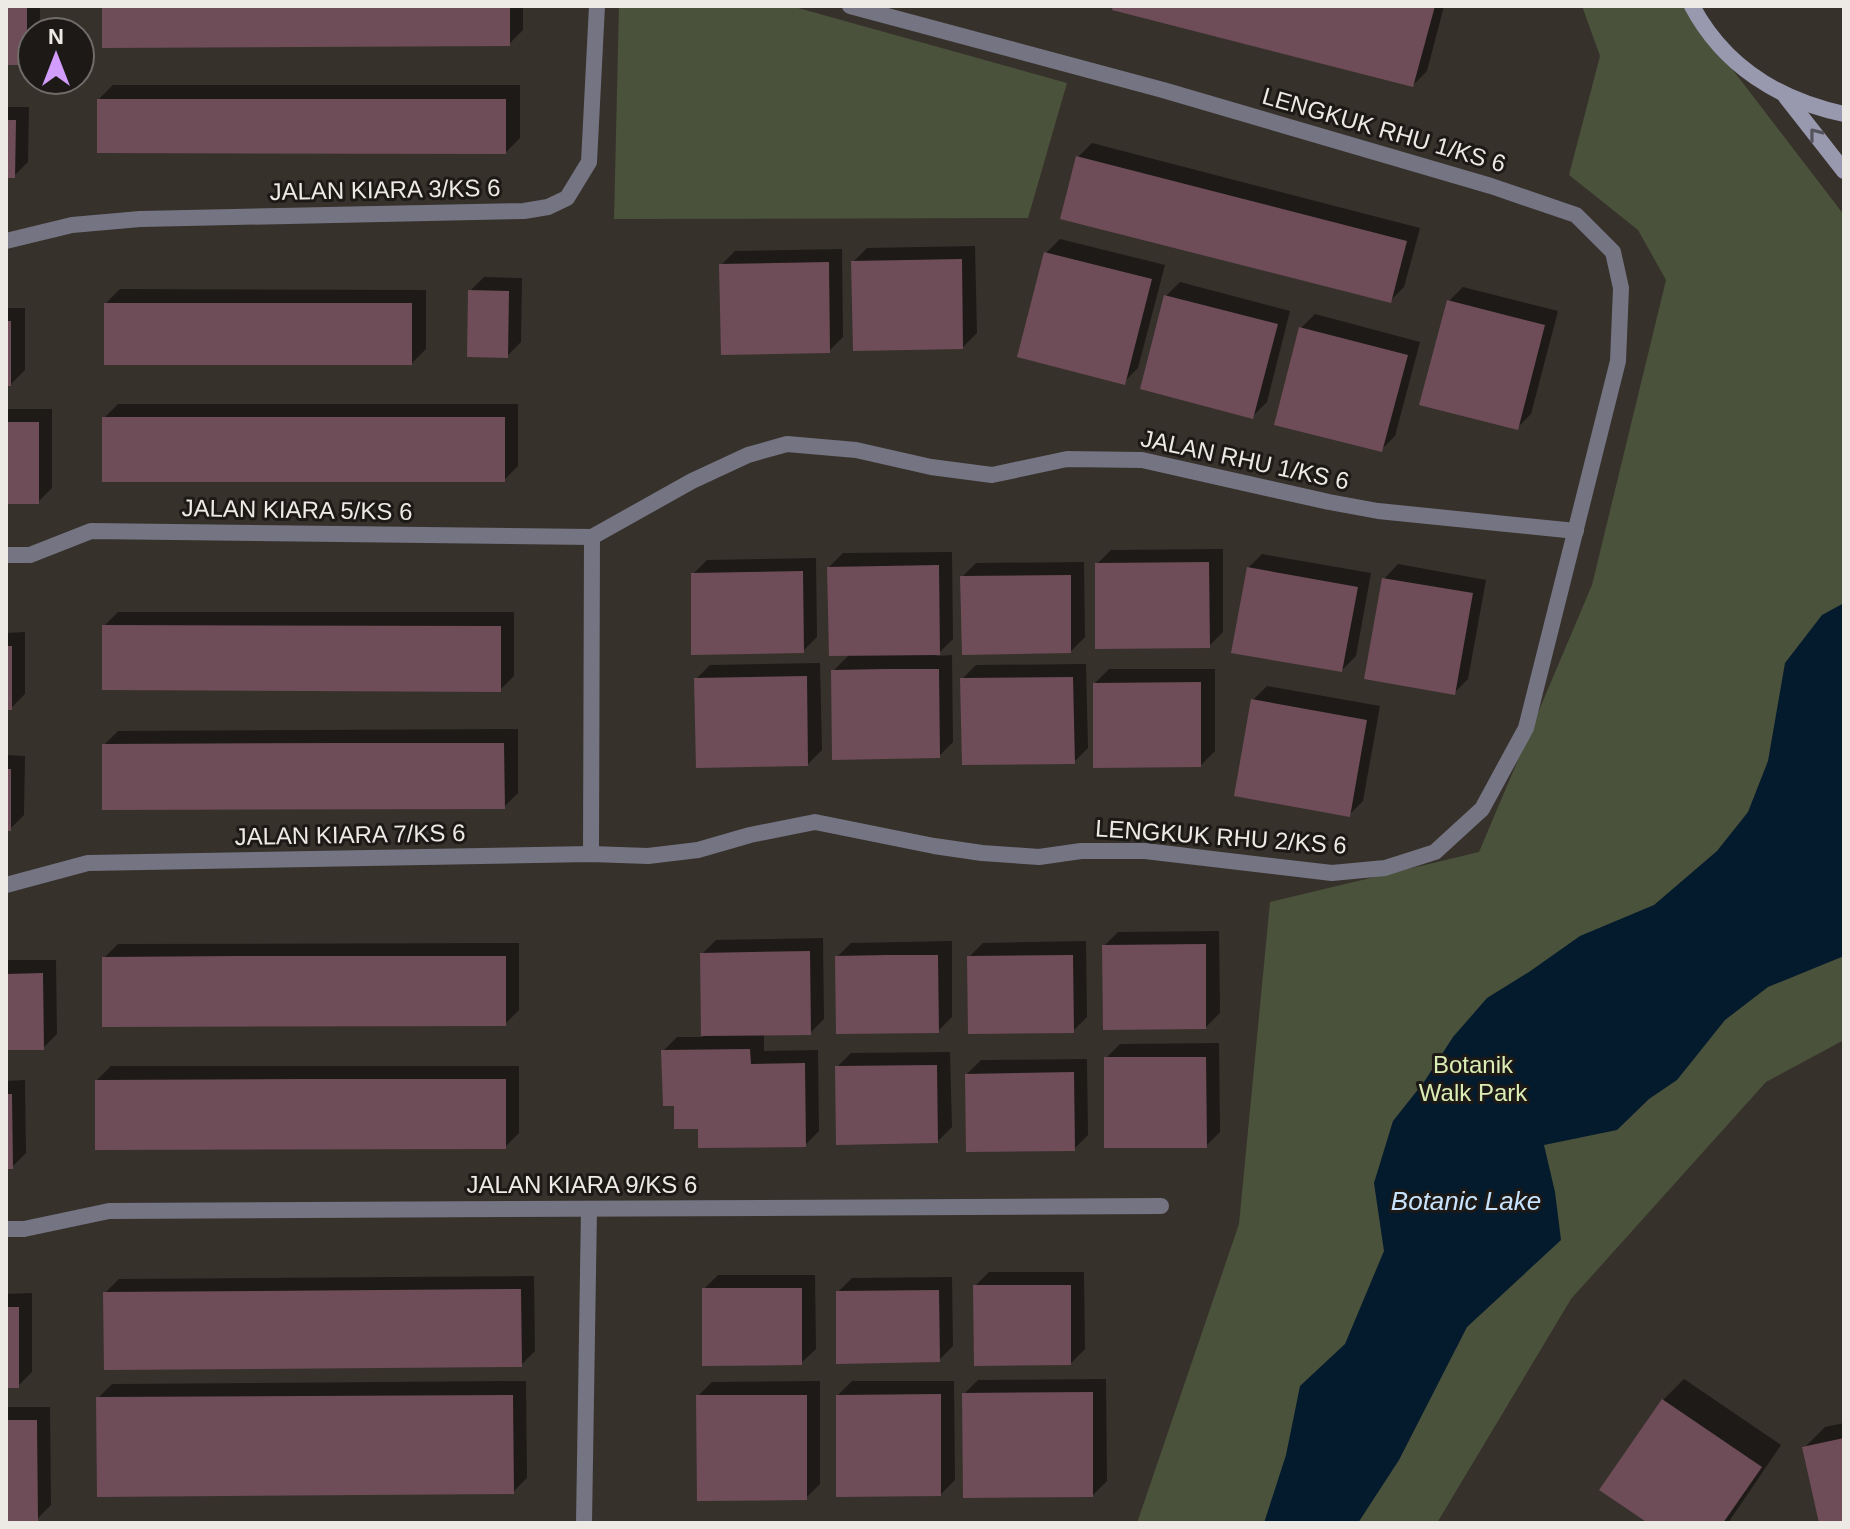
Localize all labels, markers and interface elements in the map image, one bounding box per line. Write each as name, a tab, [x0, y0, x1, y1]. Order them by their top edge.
north arrow	[16, 16, 96, 96]
text: N	[48, 24, 64, 49]
street label: LENGKUK RHU 1/KS 6	[1259, 82, 1509, 177]
one-way arrow	[1810, 129, 1825, 143]
street label: JALAN KIARA 3/KS 6	[269, 174, 501, 205]
street label: JALAN RHU 1/KS 6	[1139, 424, 1352, 495]
street label: JALAN KIARA 5/KS 6	[181, 494, 413, 525]
street label: LENGKUK RHU 2/KS 6	[1094, 814, 1348, 859]
street label: JALAN KIARA 7/KS 6	[234, 819, 466, 850]
park label: Botanik Walk Park	[1419, 1051, 1528, 1106]
street label: JALAN KIARA 9/KS 6	[467, 1171, 697, 1198]
water label: Botanic Lake	[1391, 1186, 1541, 1216]

